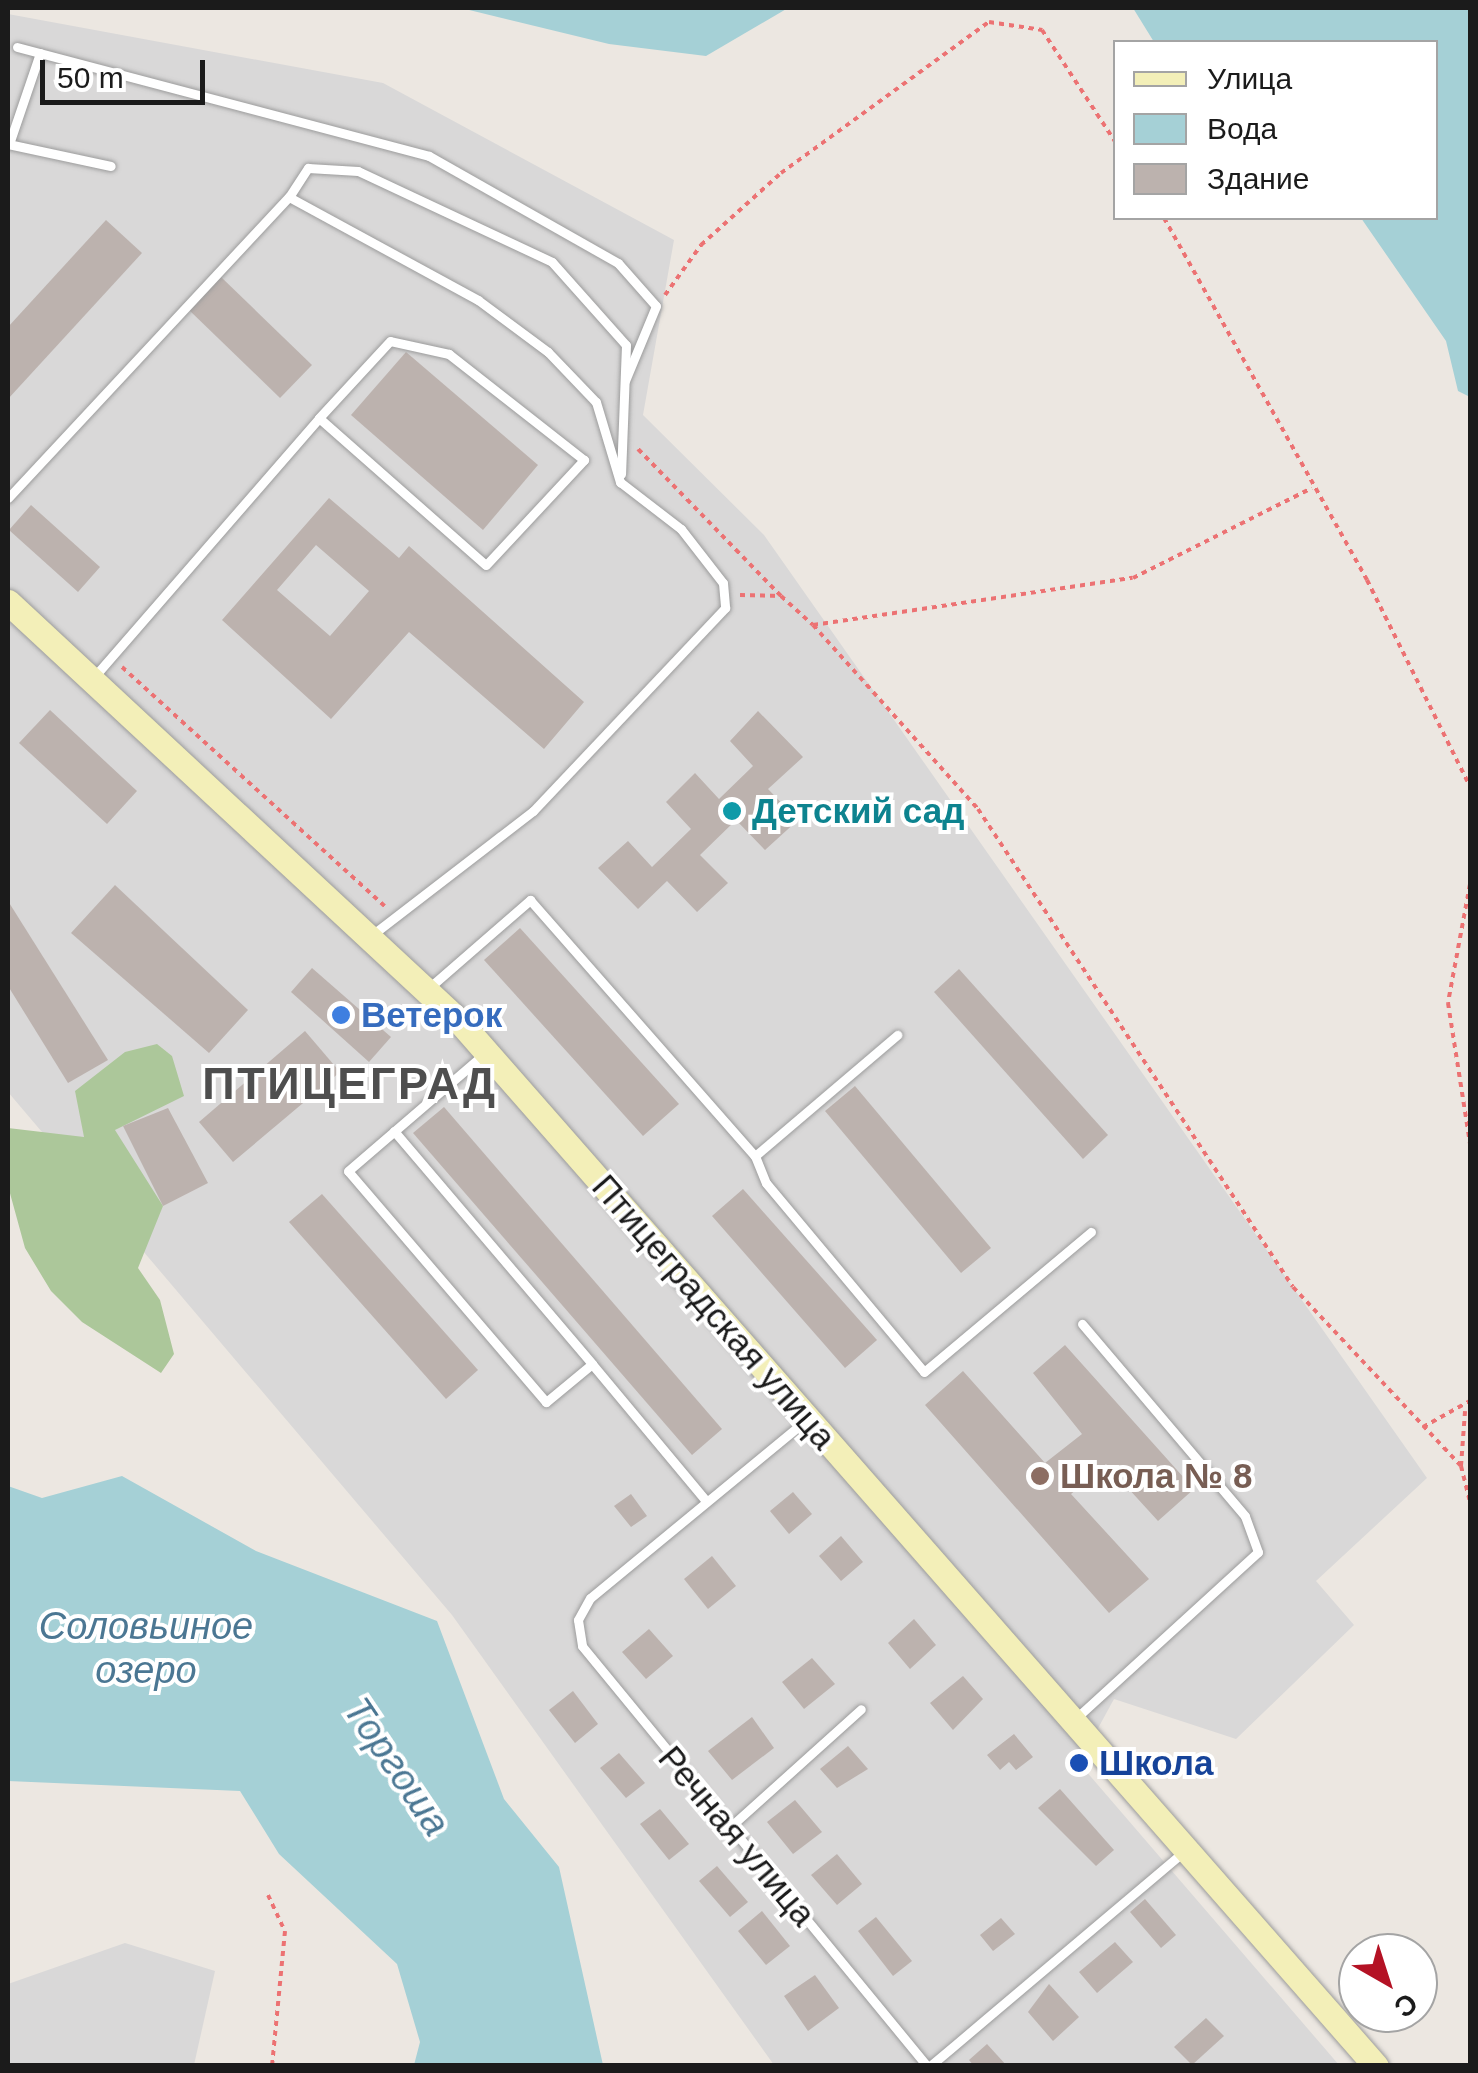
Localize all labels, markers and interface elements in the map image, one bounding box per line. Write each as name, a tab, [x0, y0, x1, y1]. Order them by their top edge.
scale bar	[45, 40, 210, 102]
legend	[1113, 40, 1438, 220]
text: 50 m	[57, 61, 124, 94]
text: Улица	[1207, 62, 1292, 95]
text: Вода	[1207, 112, 1277, 145]
text: Здание	[1207, 162, 1309, 195]
place label: Детский сад	[752, 790, 964, 832]
marker: Детский сад	[721, 800, 743, 822]
place label: Ветерок	[361, 994, 502, 1036]
marker: Ветерок	[330, 1004, 352, 1026]
district label: ПТИЦЕГРАД	[202, 1057, 498, 1111]
street label: Птицеградская улица	[583, 1166, 845, 1458]
place label: Школа № 8	[1060, 1455, 1252, 1497]
marker: Школа № 8	[1029, 1465, 1051, 1487]
water label: Соловьиное озеро	[39, 1604, 253, 1694]
water label: Торгоша	[333, 1689, 459, 1845]
street label: Речная улица	[650, 1737, 824, 1935]
place label: Школа	[1099, 1742, 1213, 1784]
marker: Школа	[1068, 1752, 1090, 1774]
north arrow	[1338, 1933, 1438, 2033]
text: С	[1388, 1987, 1424, 2024]

